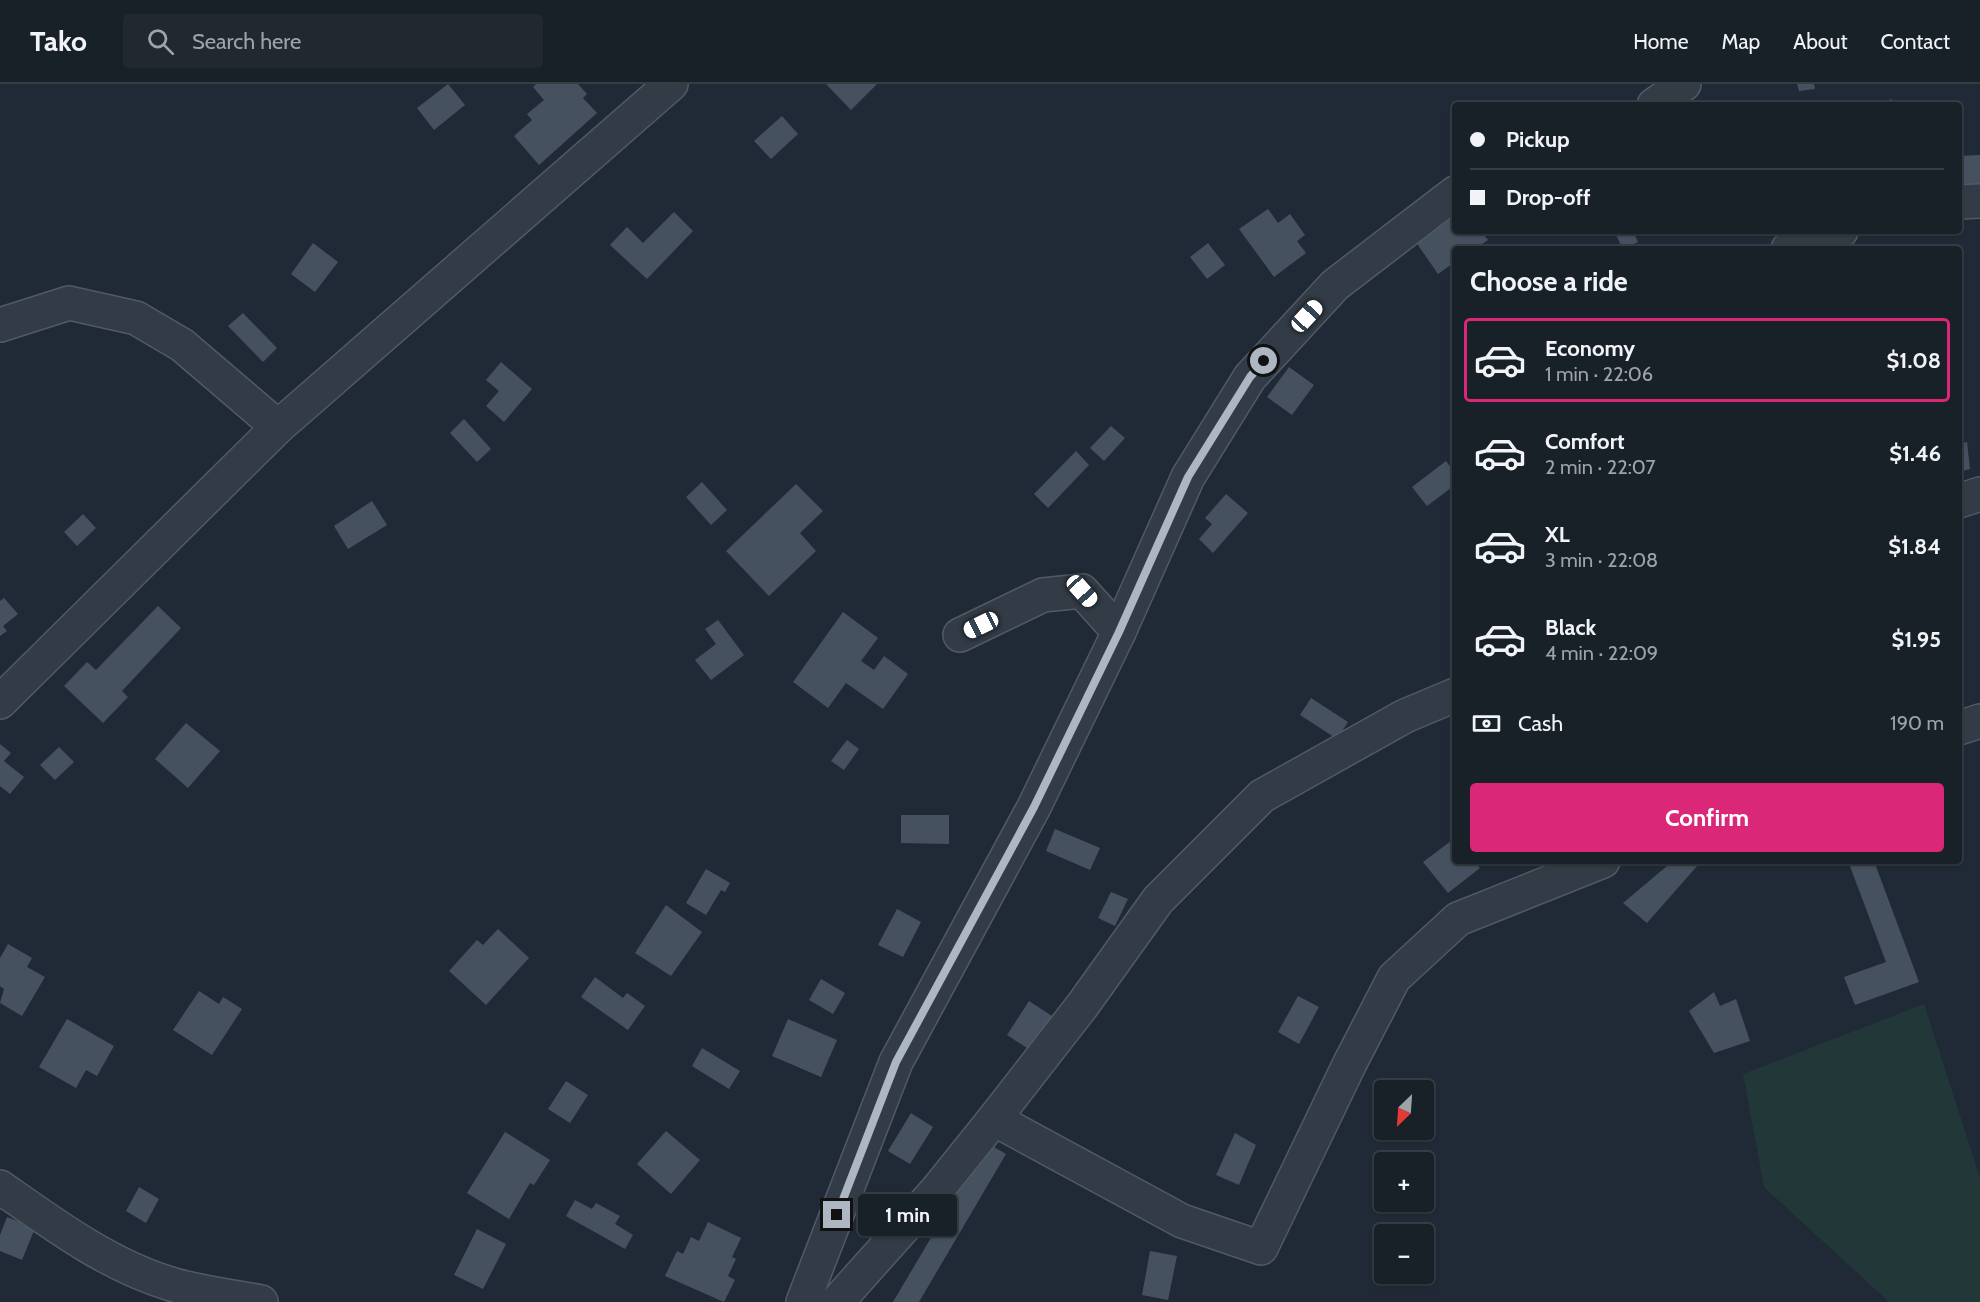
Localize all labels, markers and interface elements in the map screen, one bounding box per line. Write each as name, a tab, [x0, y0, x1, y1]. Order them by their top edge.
search box	[123, 14, 543, 68]
text: Tako	[30, 24, 87, 58]
icon: search	[144, 25, 177, 58]
text: Search here	[192, 28, 301, 55]
text: Home	[1633, 29, 1689, 54]
text: Map	[1722, 29, 1760, 54]
text: About	[1793, 29, 1847, 54]
text: Contact	[1880, 29, 1950, 54]
text: Pickup	[1506, 126, 1570, 153]
text: Drop-off	[1506, 184, 1590, 211]
text: Choose a ride	[1470, 265, 1628, 298]
car	[1288, 297, 1326, 335]
icon: car	[1473, 333, 1527, 387]
text: Economy	[1545, 335, 1635, 362]
route start	[1250, 347, 1277, 374]
text: $1.08	[1887, 347, 1941, 374]
text: 1 min · 22:06	[1545, 362, 1653, 386]
icon: car	[1473, 426, 1527, 480]
text: Comfort	[1545, 428, 1624, 455]
text: $1.46	[1889, 440, 1941, 467]
text: 2 min · 22:07	[1545, 455, 1656, 479]
icon: car	[1473, 519, 1527, 573]
text: XL	[1545, 521, 1570, 548]
text: $1.84	[1888, 533, 1941, 560]
text: 3 min · 22:08	[1545, 548, 1658, 572]
car	[1063, 572, 1101, 610]
car	[961, 609, 1001, 641]
icon: car	[1473, 612, 1527, 666]
text: Black	[1545, 614, 1596, 641]
text: $1.95	[1891, 626, 1941, 653]
text: 4 min · 22:09	[1545, 641, 1658, 665]
icon: cash	[1470, 707, 1503, 740]
text: Cash	[1518, 710, 1563, 737]
text: 190 m	[1890, 711, 1944, 735]
button: Confirm	[1470, 783, 1944, 852]
north arrow	[1374, 1080, 1434, 1140]
map controls	[1374, 1080, 1434, 1284]
button: +	[1374, 1152, 1434, 1212]
callout: 1 min	[858, 1194, 957, 1236]
route end	[823, 1201, 850, 1228]
text: 1 min	[885, 1203, 930, 1227]
button: −	[1374, 1224, 1434, 1284]

